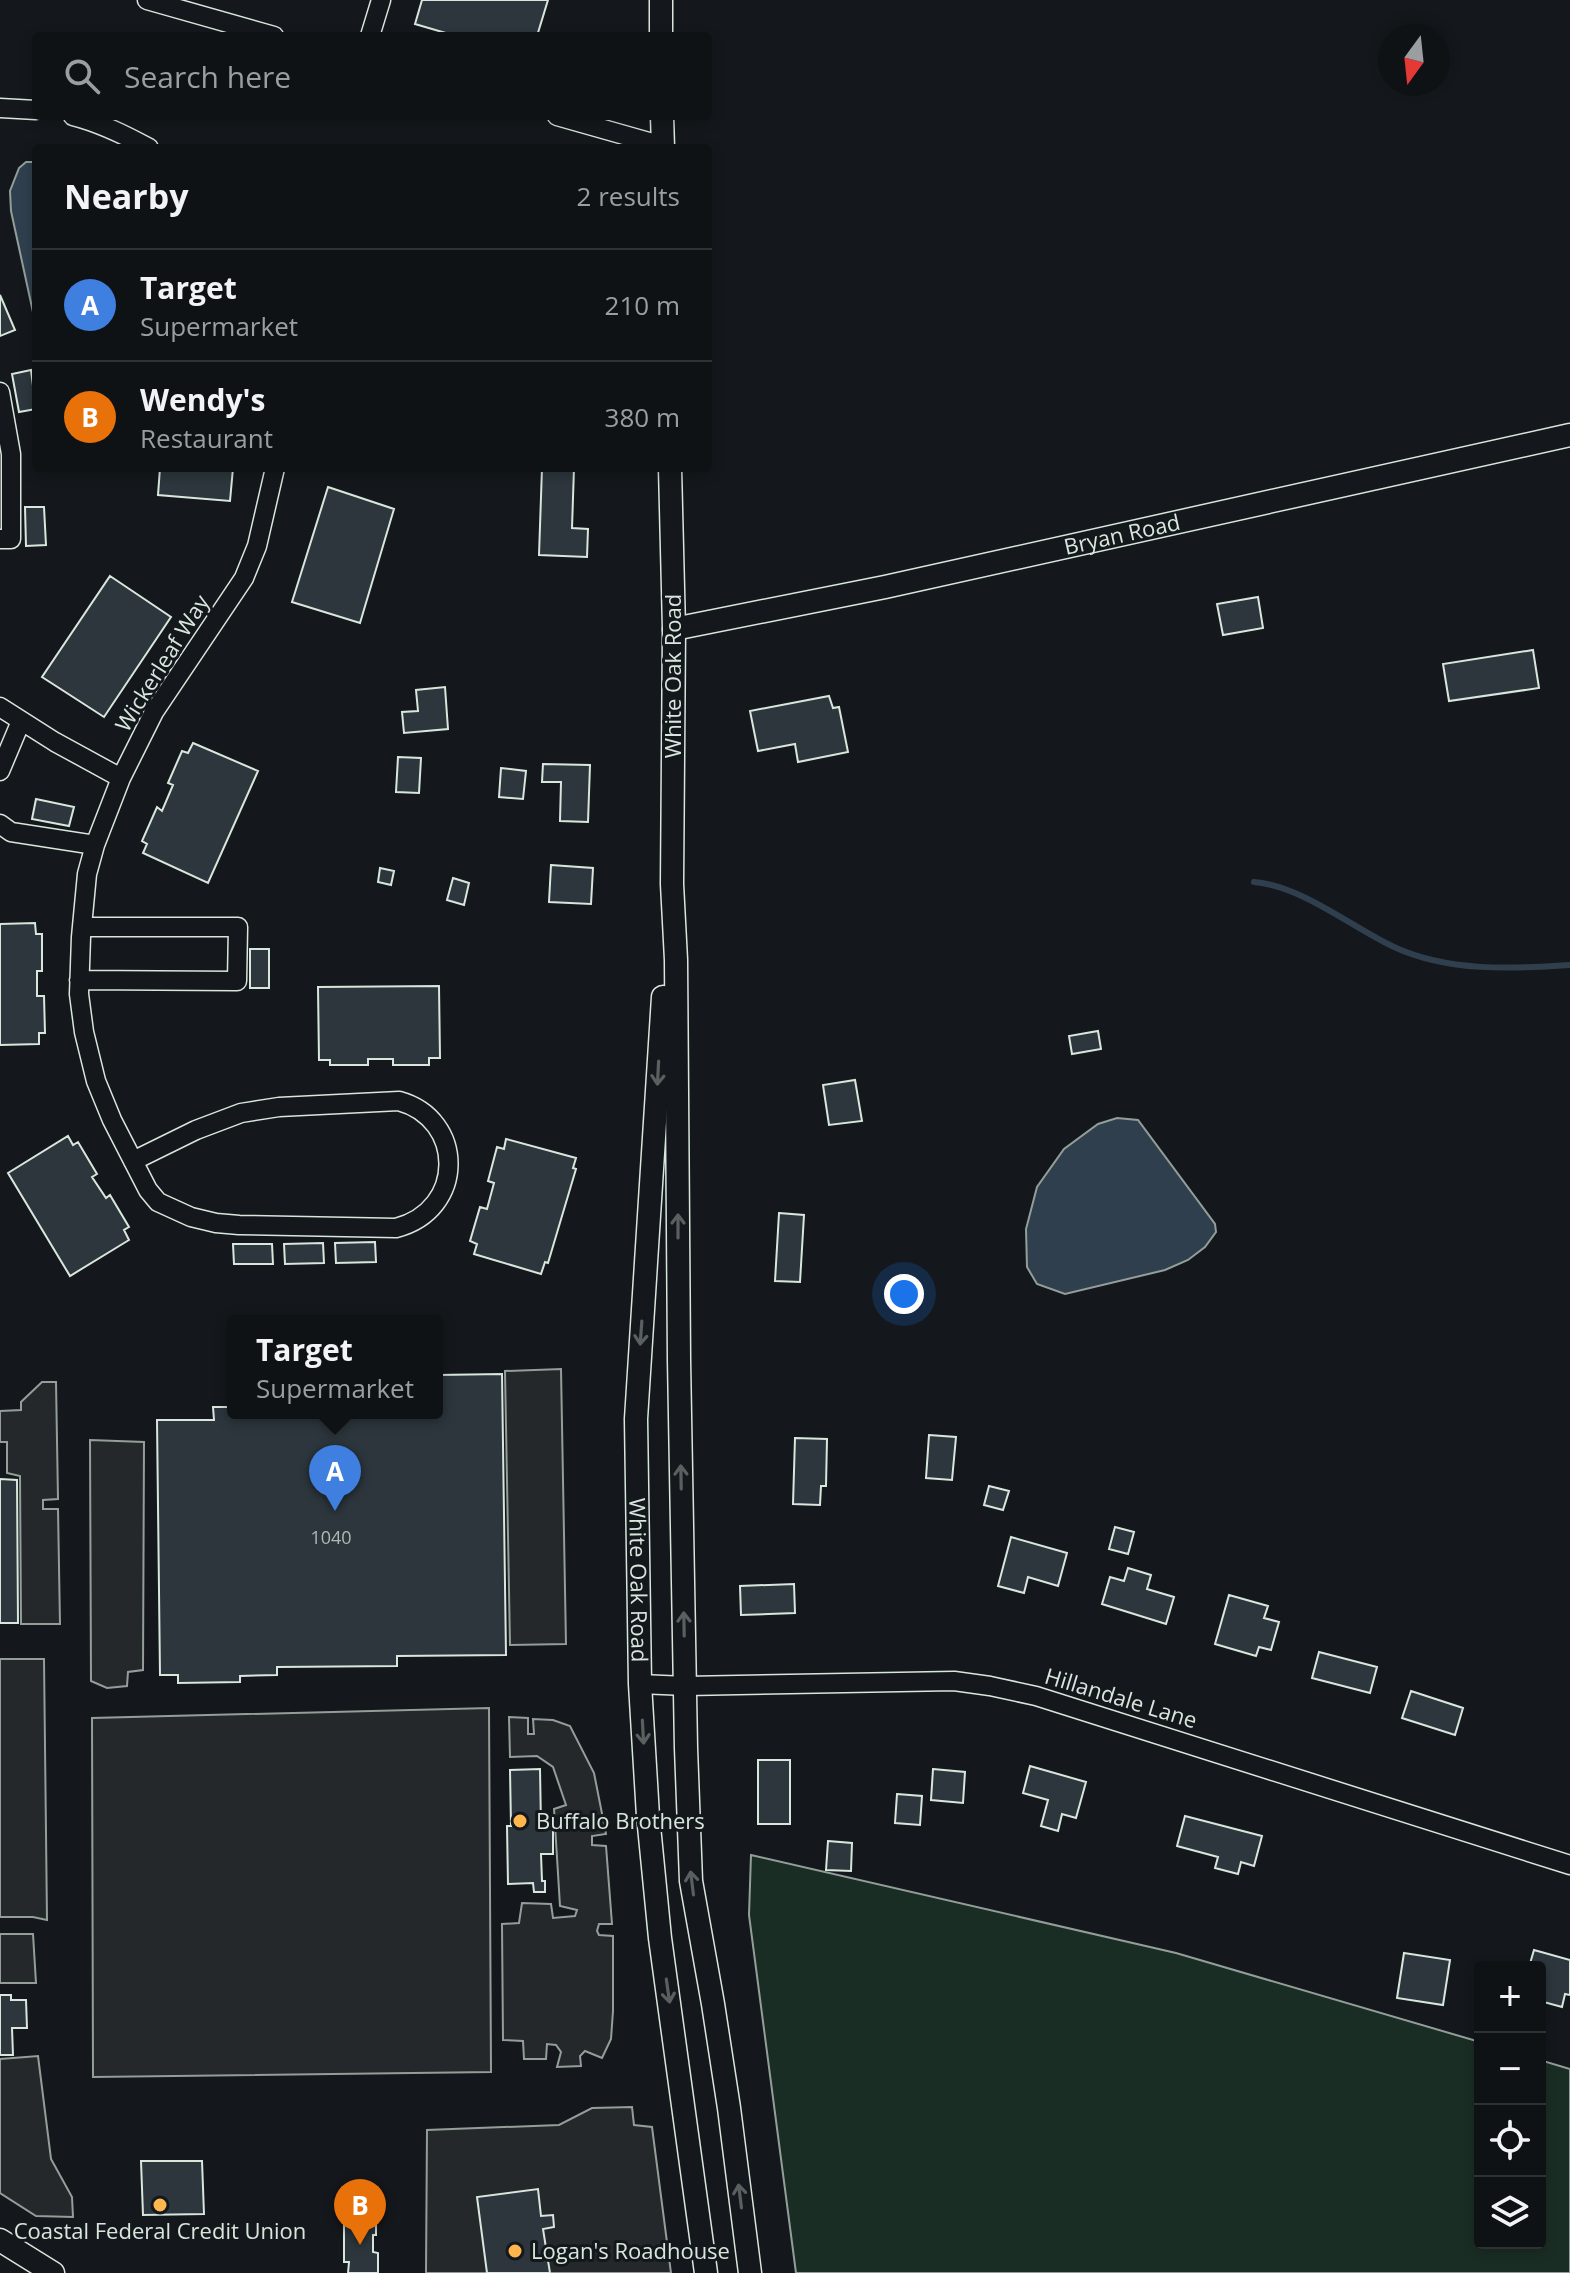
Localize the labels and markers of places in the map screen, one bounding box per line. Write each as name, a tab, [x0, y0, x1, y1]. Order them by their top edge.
pin: A	[309, 1445, 361, 1511]
place label: Buffalo Brothers	[536, 1805, 705, 1835]
marker: Buffalo Brothers	[511, 1812, 529, 1830]
pin: B	[334, 2179, 386, 2245]
marker: Coastal Federal Credit Union	[151, 2196, 169, 2214]
place label: Coastal Federal Credit Union	[14, 2215, 306, 2245]
place label: Logan's Roadhouse	[531, 2235, 730, 2265]
marker: Logan's Roadhouse	[506, 2242, 524, 2260]

